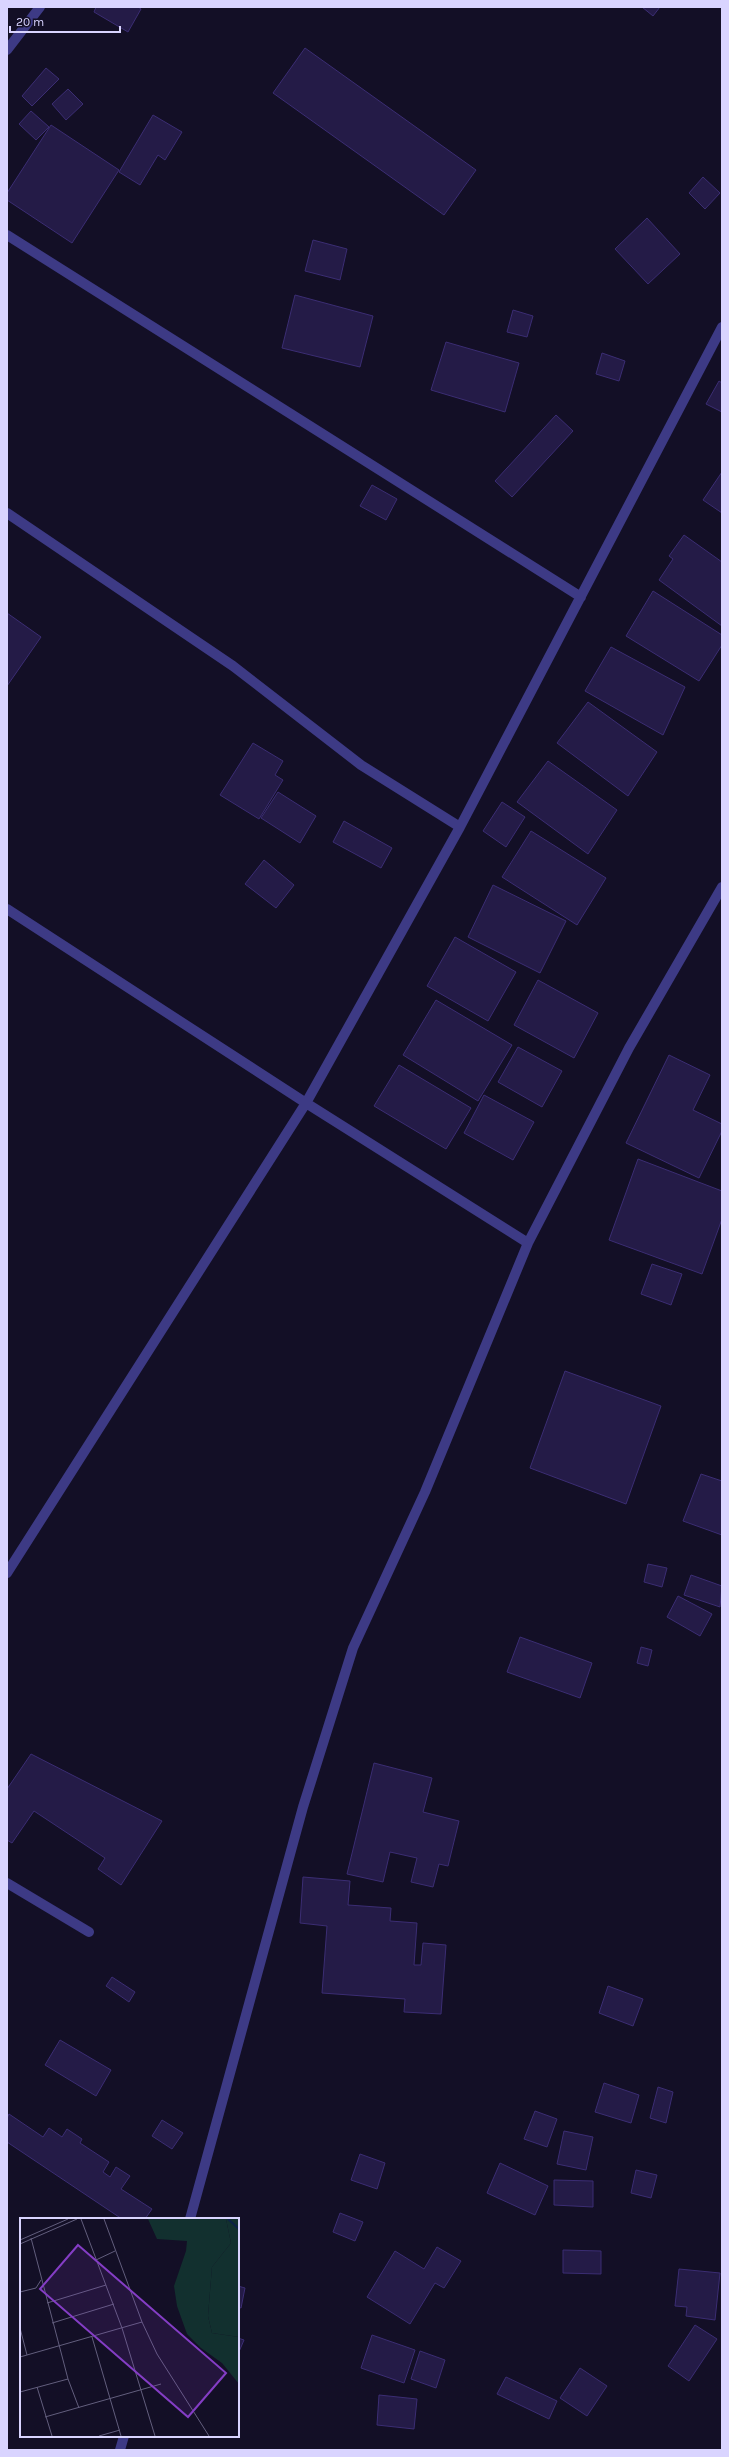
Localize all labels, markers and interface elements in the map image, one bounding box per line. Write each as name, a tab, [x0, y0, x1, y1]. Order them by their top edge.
scale bar	[10, 8, 120, 34]
text: 20 m	[16, 15, 44, 29]
inset map	[20, 2218, 239, 2437]

